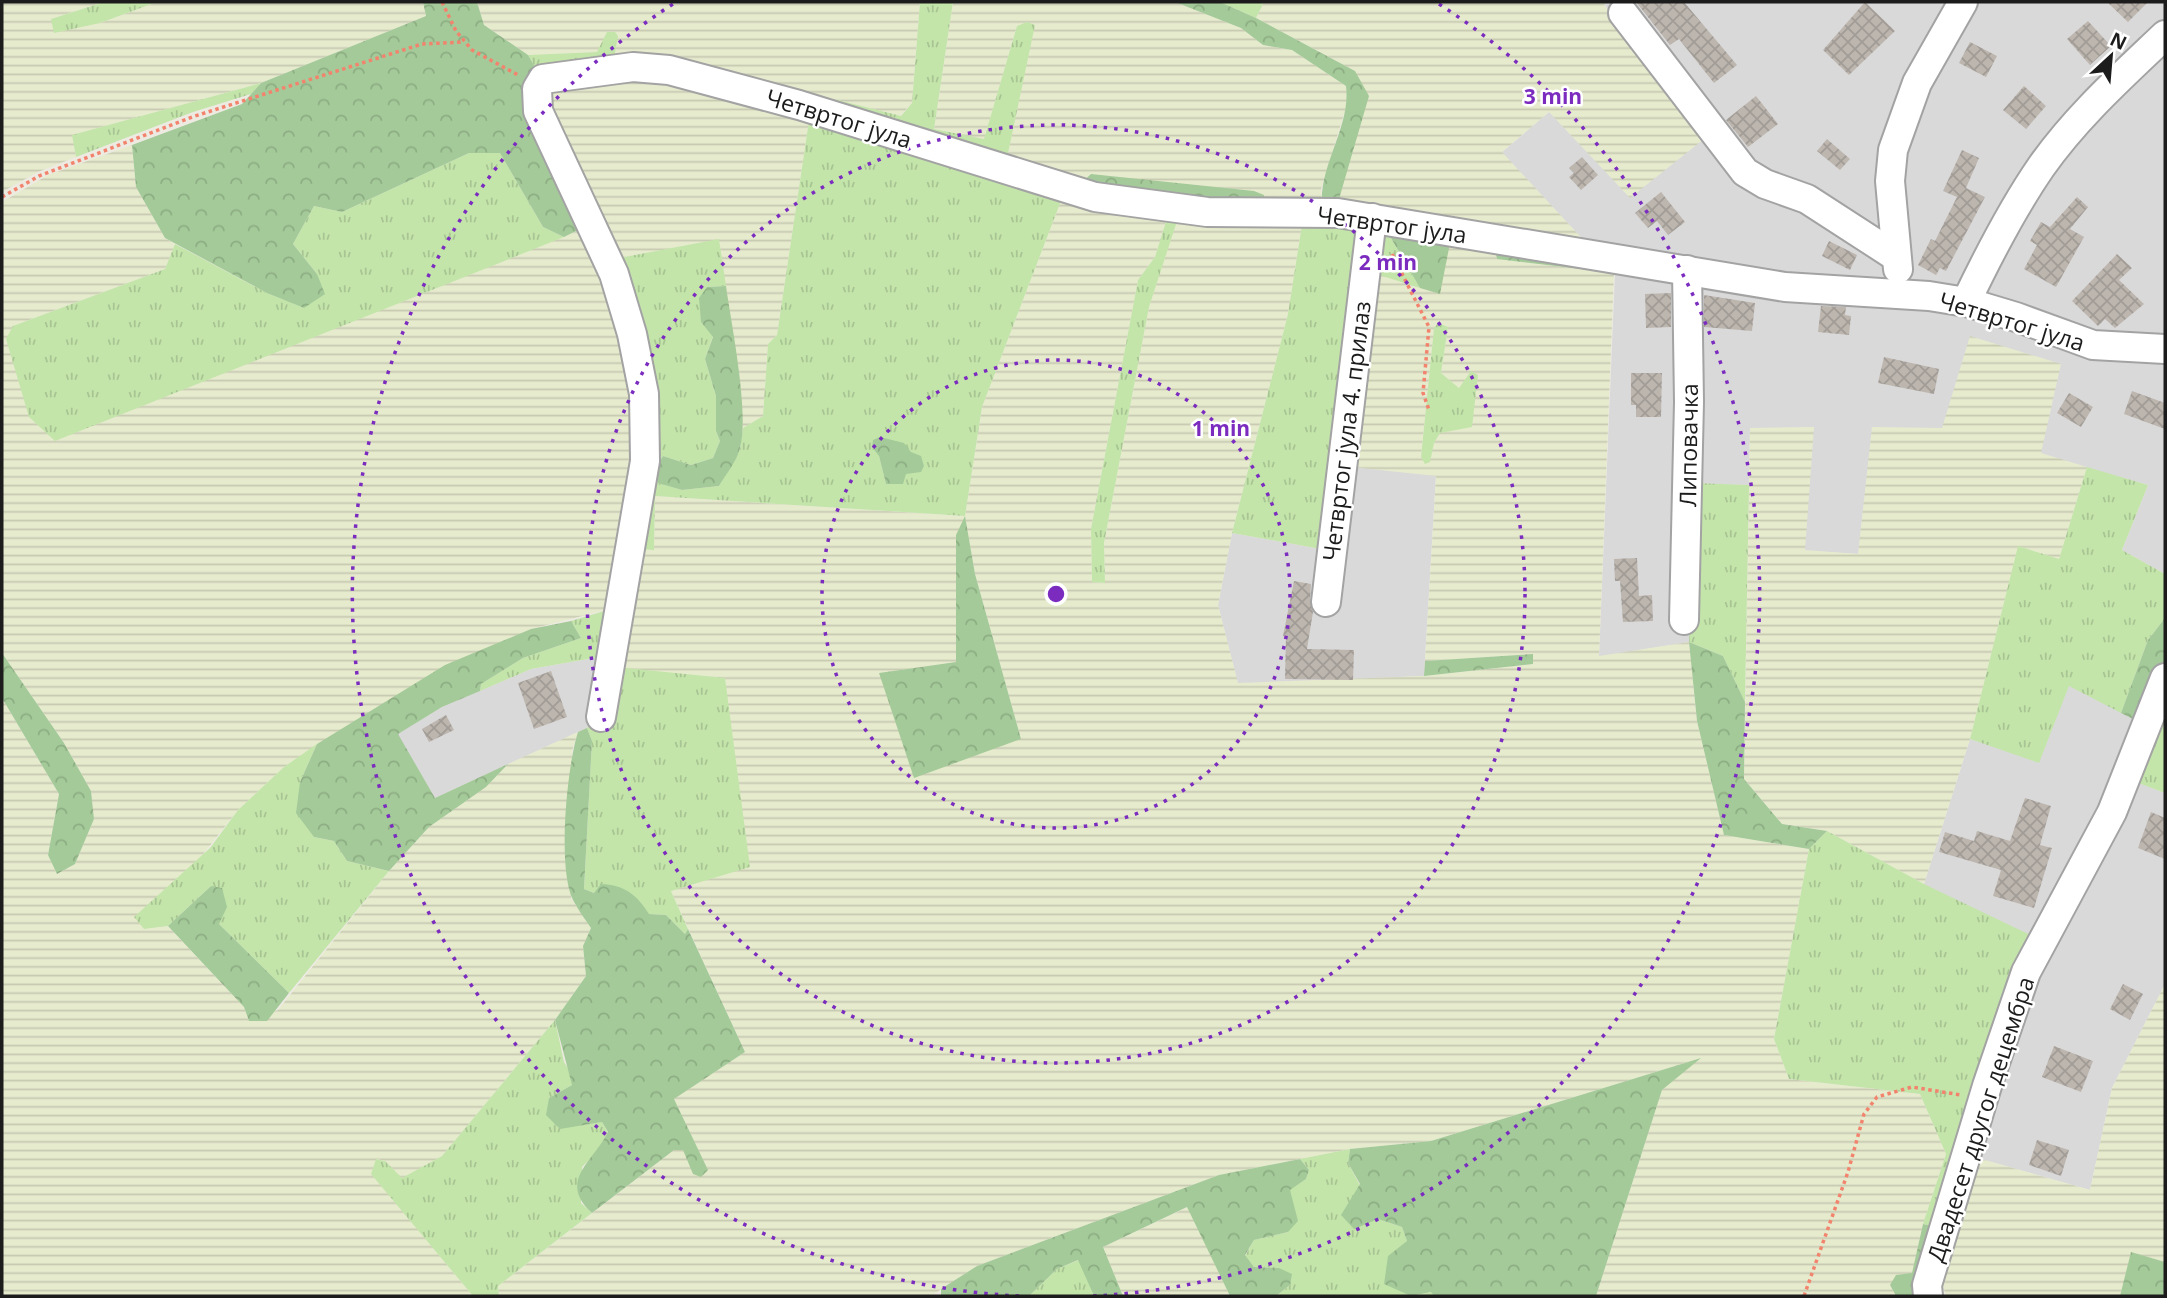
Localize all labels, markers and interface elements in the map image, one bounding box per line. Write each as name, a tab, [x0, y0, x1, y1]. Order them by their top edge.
north arrow	[2076, 21, 2146, 91]
text: N	[2106, 26, 2131, 56]
street label: Четвртог јула	[762, 81, 916, 155]
text: 3 min	[1524, 82, 1582, 110]
street label: Четвртог јула	[1315, 198, 1469, 250]
text: 2 min	[1359, 248, 1417, 276]
street label: Четвртог јула	[1935, 284, 2089, 358]
street label: Четвртог јула 4. прилаз	[1314, 299, 1378, 563]
street label: Липовачка	[1671, 383, 1705, 507]
text: 1 min	[1192, 414, 1250, 442]
centre of rings	[1044, 582, 1068, 606]
street label: Двадесет другог децембра	[1919, 972, 2041, 1266]

